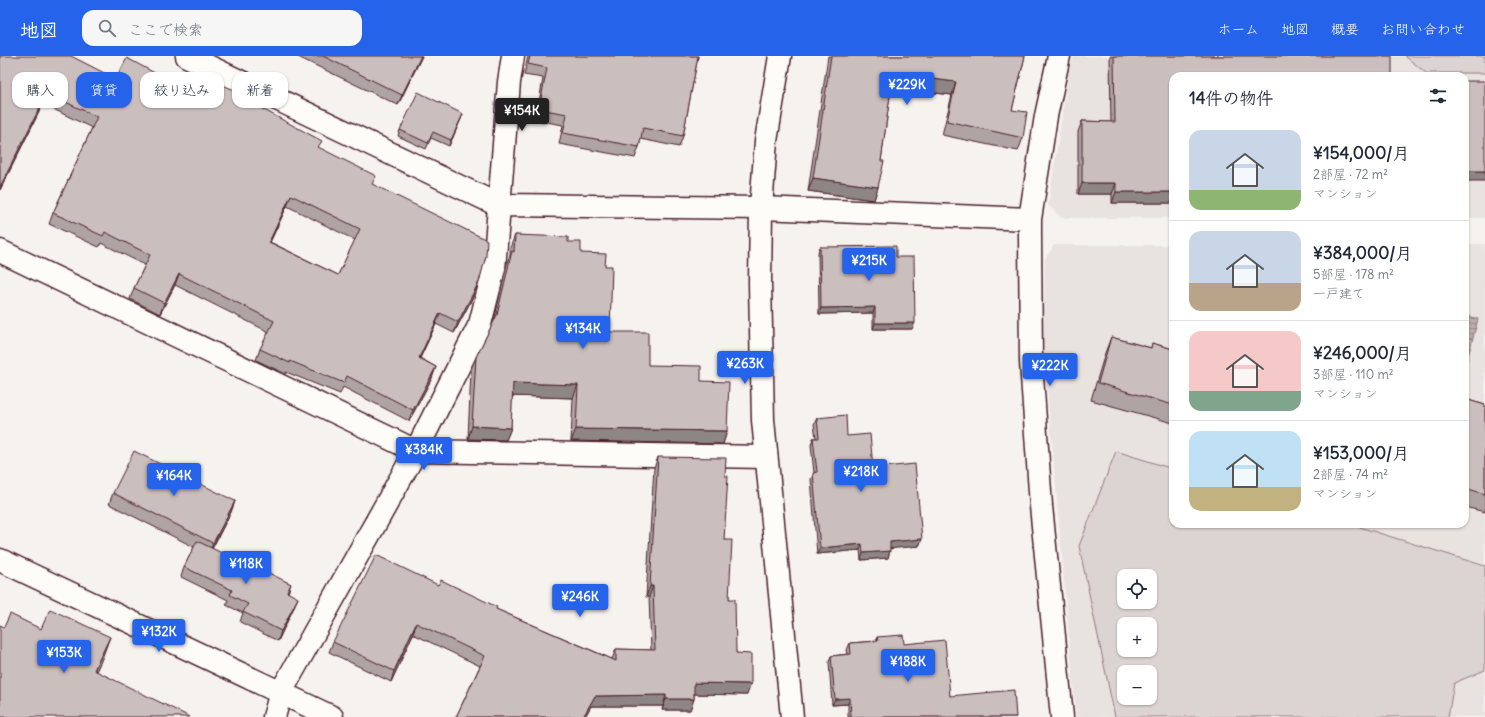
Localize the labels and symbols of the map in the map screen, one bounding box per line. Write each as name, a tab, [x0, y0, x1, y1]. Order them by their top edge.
pin: ¥229K	[879, 72, 935, 106]
pin: ¥154K	[494, 98, 550, 132]
pin: ¥215K	[841, 248, 897, 282]
pin: ¥134K	[555, 316, 611, 350]
pin: ¥263K	[717, 351, 773, 385]
pin: ¥222K	[1022, 353, 1078, 387]
pin: ¥384K	[396, 437, 452, 471]
pin: ¥218K	[833, 459, 889, 493]
pin: ¥164K	[146, 463, 202, 497]
pin: ¥118K	[218, 551, 274, 585]
pin: ¥246K	[552, 584, 608, 618]
pin: ¥132K	[131, 619, 187, 653]
pin: ¥153K	[36, 640, 92, 674]
pin: ¥188K	[880, 649, 936, 683]

